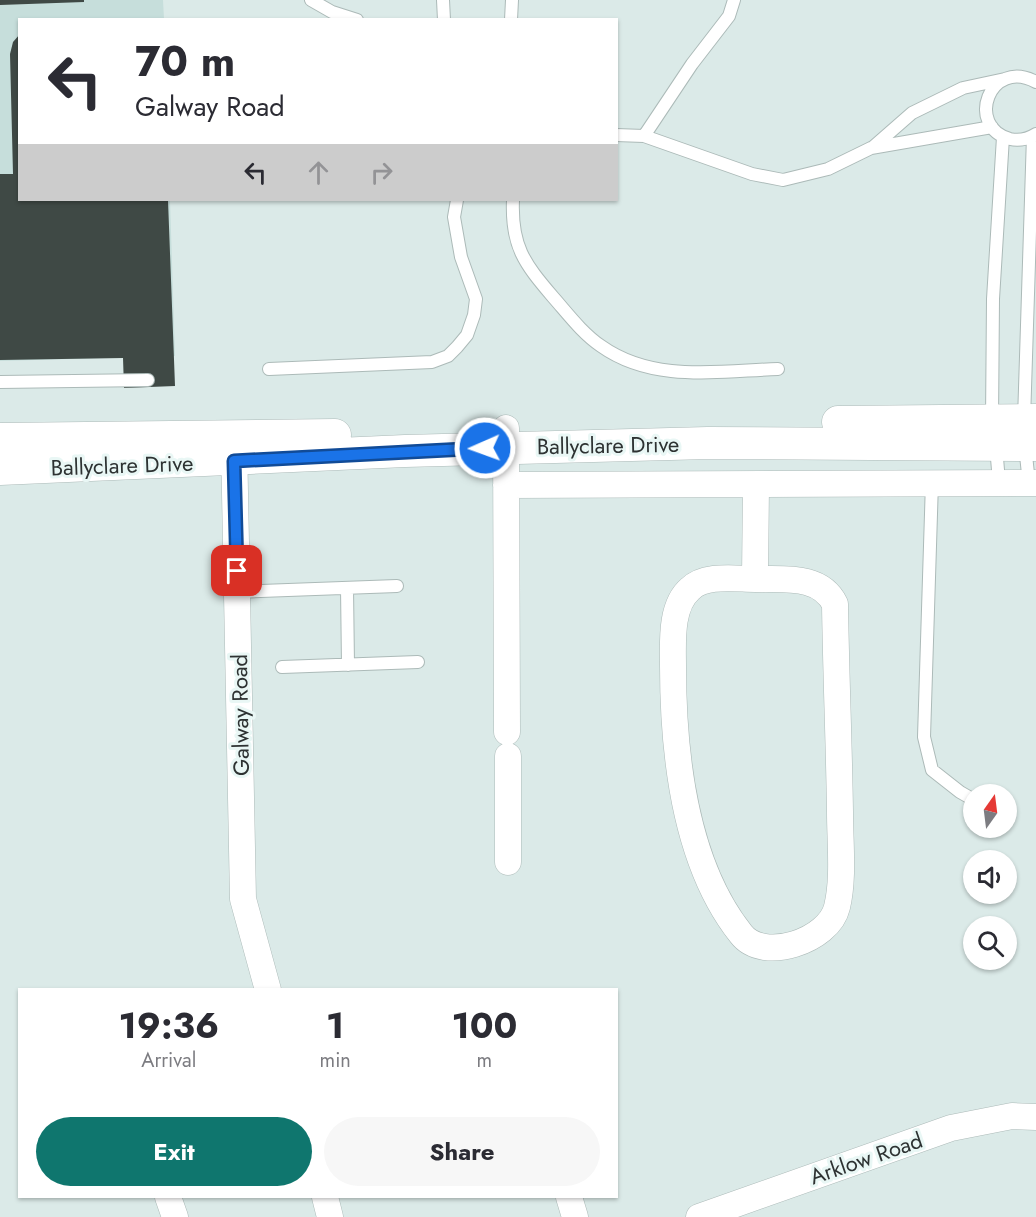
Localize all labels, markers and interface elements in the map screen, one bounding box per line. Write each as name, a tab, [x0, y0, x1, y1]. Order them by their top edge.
text: 70 m	[135, 31, 235, 92]
icon: left	[36, 42, 114, 120]
text: Galway Road	[135, 87, 285, 126]
icon: left	[239, 156, 272, 189]
icon: ahead	[302, 156, 335, 189]
icon: right	[365, 156, 398, 189]
position arrow	[453, 416, 517, 480]
street label: Ballyclare Drive	[536, 428, 680, 462]
street label: Ballyclare Drive	[50, 447, 194, 483]
pin	[211, 545, 262, 596]
icon: arrive	[220, 554, 253, 587]
street label: Galway Road	[223, 654, 257, 776]
north arrow	[963, 784, 1017, 838]
map controls	[963, 784, 1017, 970]
button: sound	[963, 850, 1017, 904]
button: search	[963, 916, 1017, 970]
text: 19:36	[119, 999, 219, 1051]
text: 1	[326, 999, 344, 1051]
text: 100	[451, 999, 517, 1051]
text: Arrival	[141, 1046, 196, 1075]
text: min	[320, 1046, 351, 1075]
text: m	[477, 1046, 492, 1075]
button: Exit	[36, 1117, 312, 1186]
button: Share	[324, 1117, 600, 1186]
street label: Arklow Road	[805, 1124, 927, 1192]

